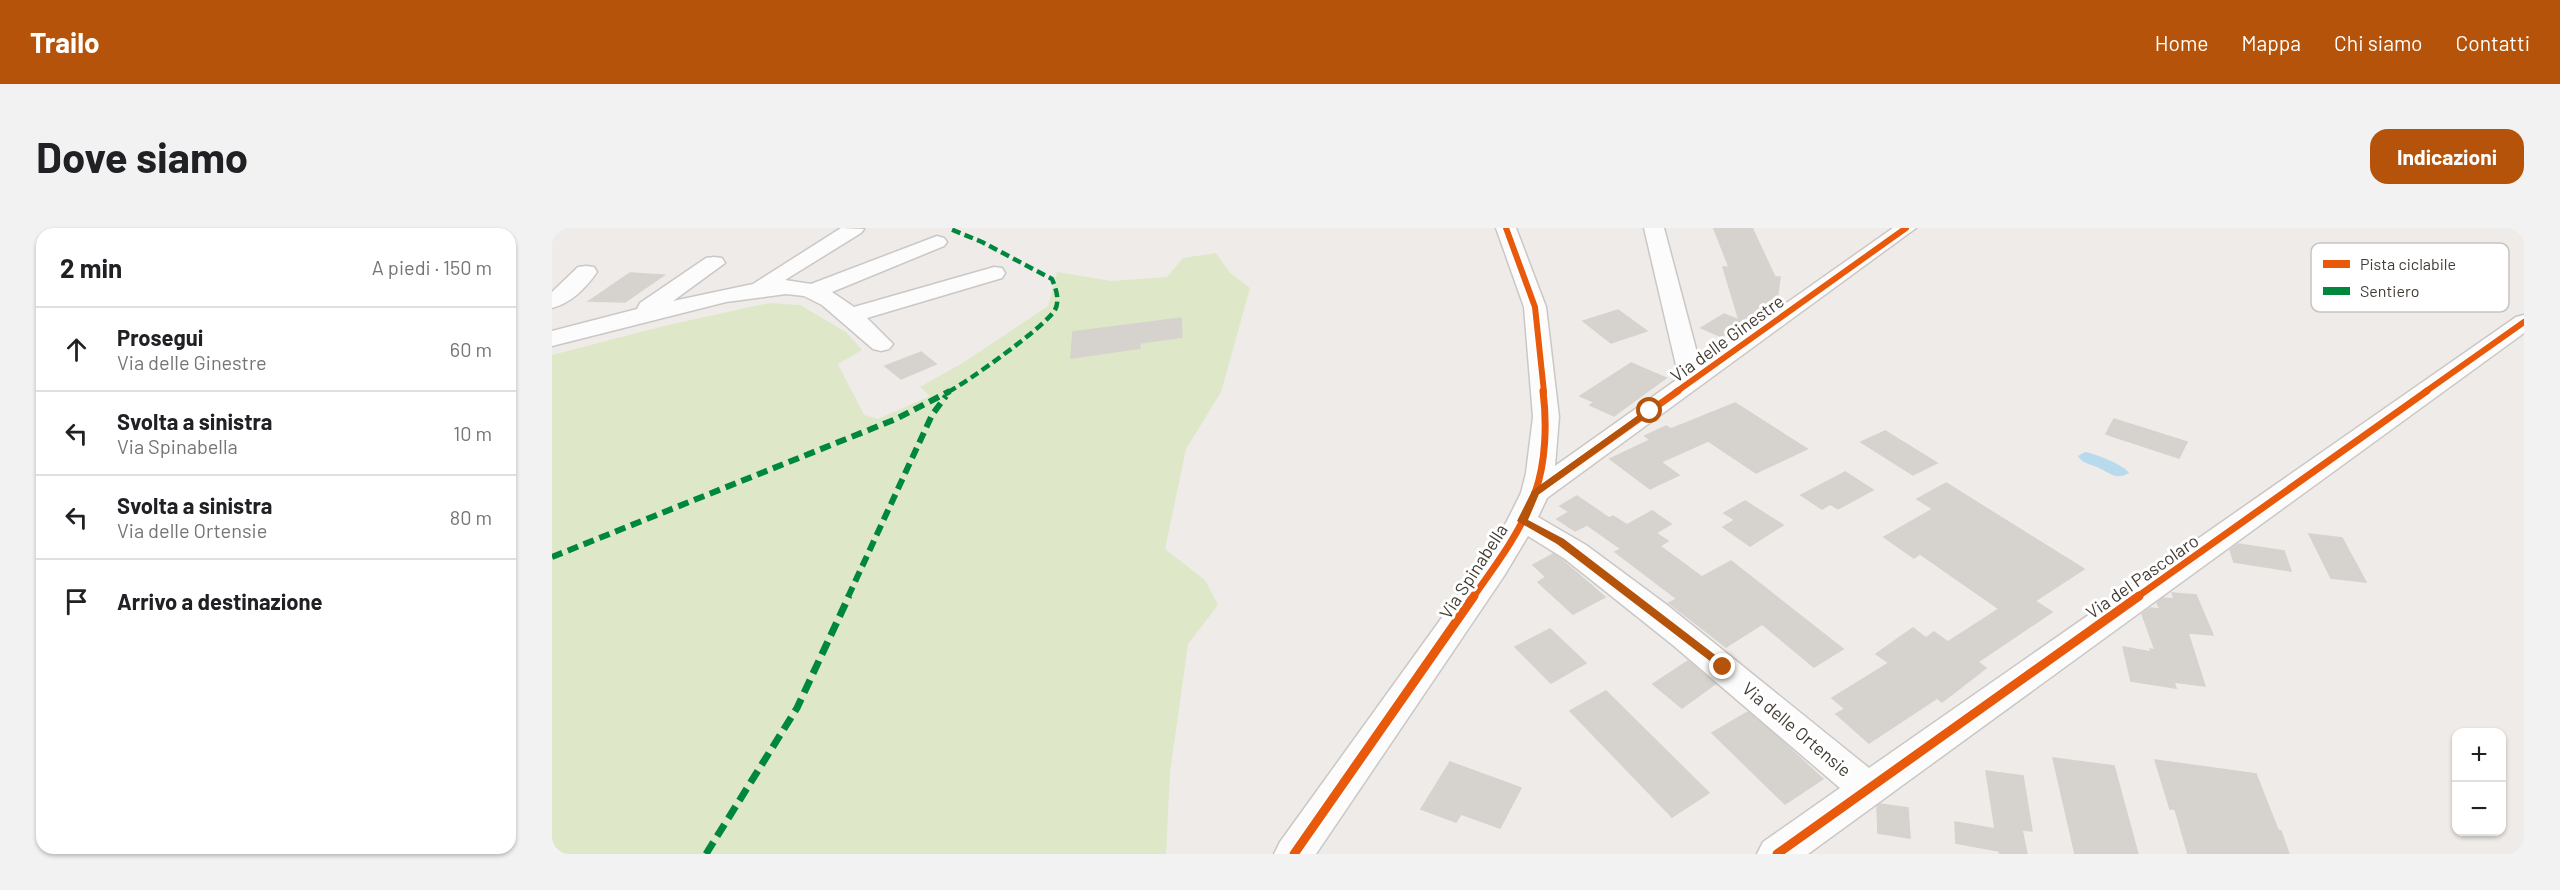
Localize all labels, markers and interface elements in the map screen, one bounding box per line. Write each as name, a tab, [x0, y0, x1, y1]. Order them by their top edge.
text: Trailo	[30, 25, 100, 59]
text: Home	[2155, 30, 2208, 55]
text: Mappa	[2241, 30, 2301, 55]
text: Chi siamo	[2334, 30, 2423, 55]
text: Contatti	[2456, 30, 2530, 55]
button: Indicazioni	[2370, 129, 2524, 184]
text: Dove siamo	[36, 131, 248, 181]
legend	[2311, 243, 2509, 312]
text: 2 min	[60, 252, 122, 283]
text: Pista ciclabile	[2360, 254, 2456, 273]
text: A piedi · 150 m	[372, 255, 492, 279]
text: Sentiero	[2360, 281, 2419, 300]
street label: Via delle Ginestre	[1666, 289, 1788, 387]
text: Prosegui	[117, 324, 203, 350]
icon: ahead	[60, 333, 93, 366]
text: 60 m	[450, 337, 492, 361]
text: Via delle Ginestre	[117, 350, 267, 374]
route start	[1636, 397, 1662, 423]
text: Svolta a sinistra	[117, 408, 272, 434]
icon: left	[60, 417, 93, 450]
text: 10 m	[453, 421, 492, 445]
text: Via Spinabella	[117, 434, 238, 458]
text: Svolta a sinistra	[117, 492, 272, 518]
icon: left	[60, 501, 93, 534]
text: 80 m	[450, 505, 492, 529]
text: Via delle Ortensie	[117, 518, 267, 542]
street label: Via Spinabella	[1434, 519, 1512, 623]
street label: Via del Pascolaro	[2081, 529, 2203, 623]
icon: arrive	[60, 585, 93, 618]
text: Arrivo a destinazione	[117, 588, 323, 614]
route end	[1709, 653, 1735, 679]
street label: Via delle Ortensie	[1738, 677, 1856, 781]
map controls	[2452, 728, 2506, 836]
button: +	[2452, 728, 2506, 782]
button: −	[2452, 782, 2506, 836]

